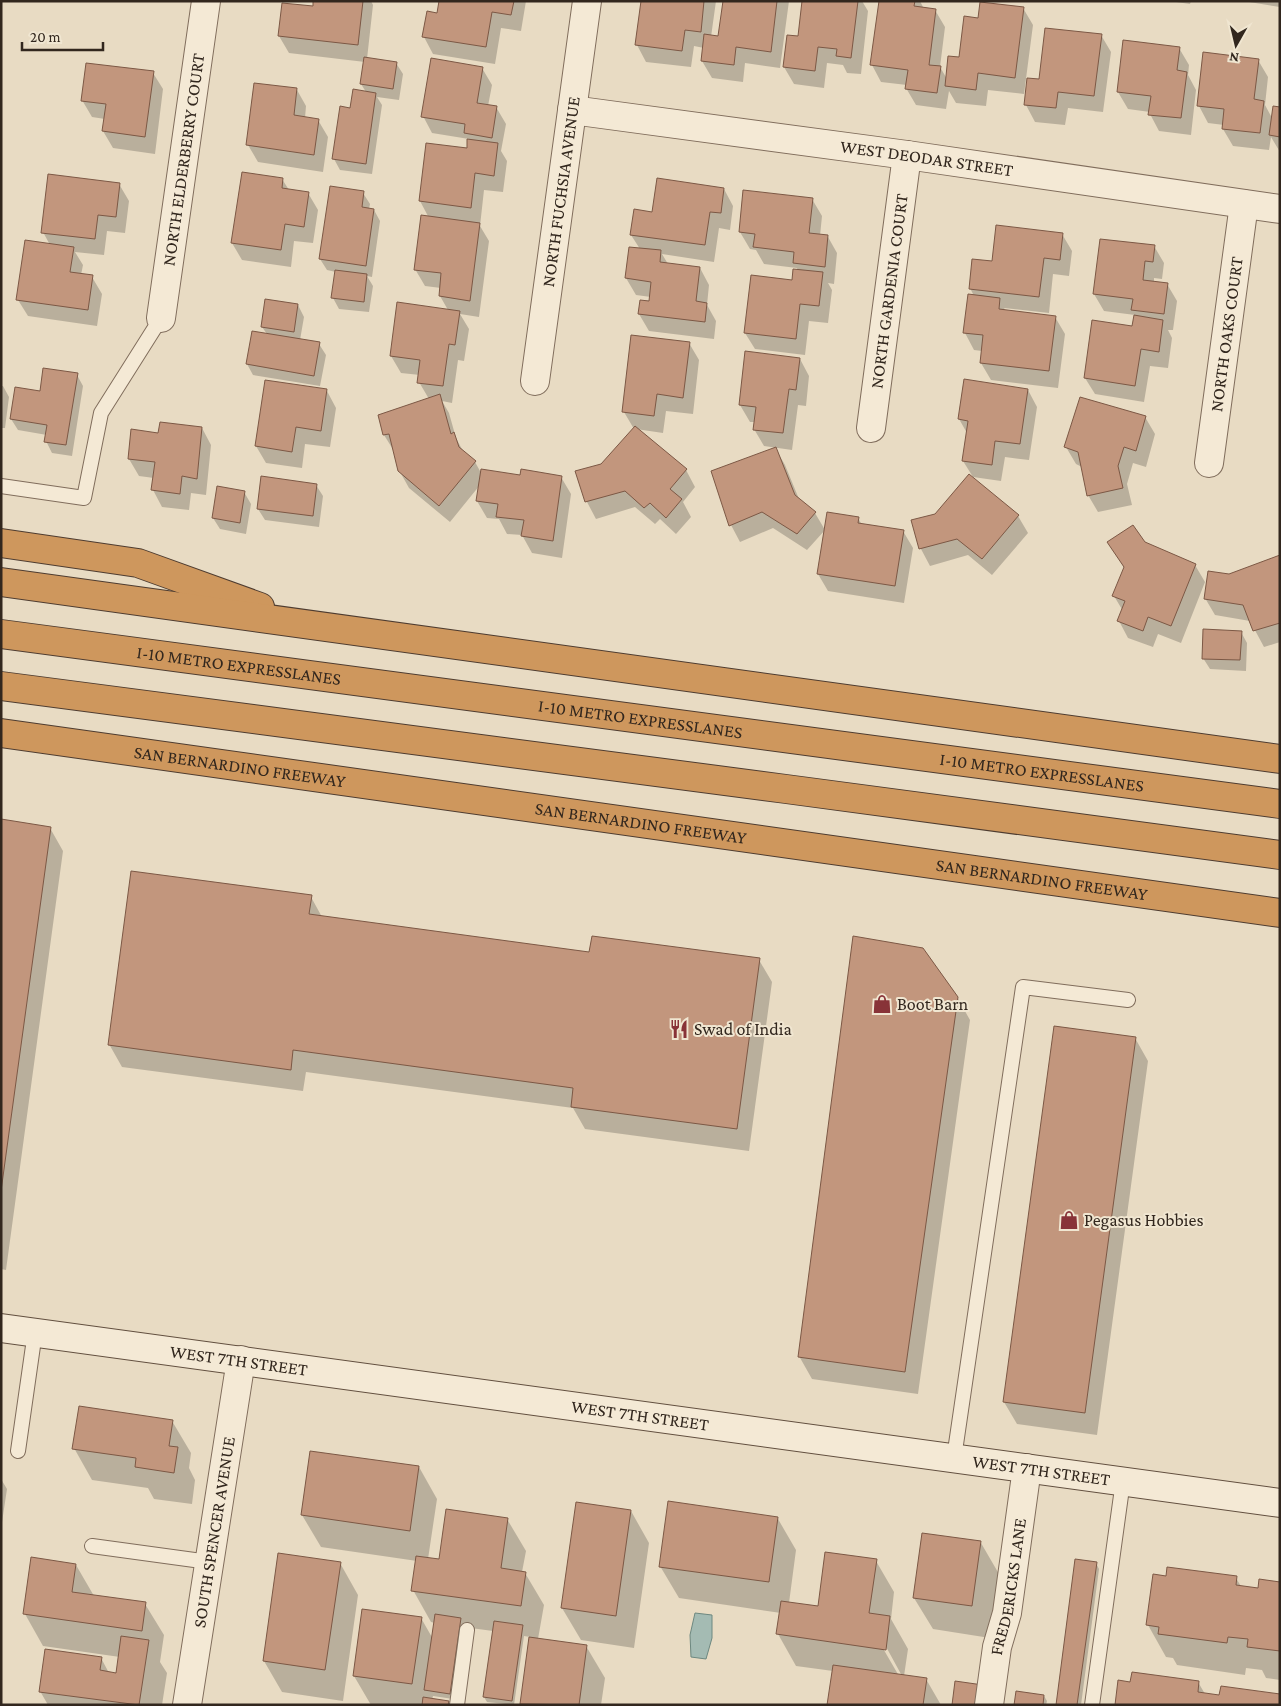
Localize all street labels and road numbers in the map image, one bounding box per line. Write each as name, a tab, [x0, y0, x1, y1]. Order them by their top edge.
street label: NORTH ELDERBERRY COURT	[159, 52, 208, 267]
street label: NORTH FUCHSIA AVENUE	[538, 95, 584, 288]
street label: WEST DEODAR STREET	[839, 136, 1015, 180]
street label: NORTH GARDENIA COURT	[866, 192, 912, 390]
street label: NORTH OAKS COURT	[1206, 255, 1247, 413]
street label: I-10 METRO EXPRESSLANES	[136, 642, 342, 689]
street label: I-10 METRO EXPRESSLANES	[537, 696, 744, 742]
street label: SAN BERNARDINO FREEWAY	[133, 742, 347, 791]
street label: I-10 METRO EXPRESSLANES	[939, 749, 1145, 796]
street label: SAN BERNARDINO FREEWAY	[534, 798, 748, 848]
street label: SAN BERNARDINO FREEWAY	[935, 855, 1149, 904]
street label: WEST 7TH STREET	[169, 1341, 309, 1380]
street label: WEST 7TH STREET	[570, 1396, 710, 1435]
street label: SOUTH SPENCER AVENUE	[189, 1435, 239, 1629]
street label: WEST 7TH STREET	[971, 1451, 1112, 1490]
street label: FREDERICKS LANE	[986, 1517, 1030, 1657]

